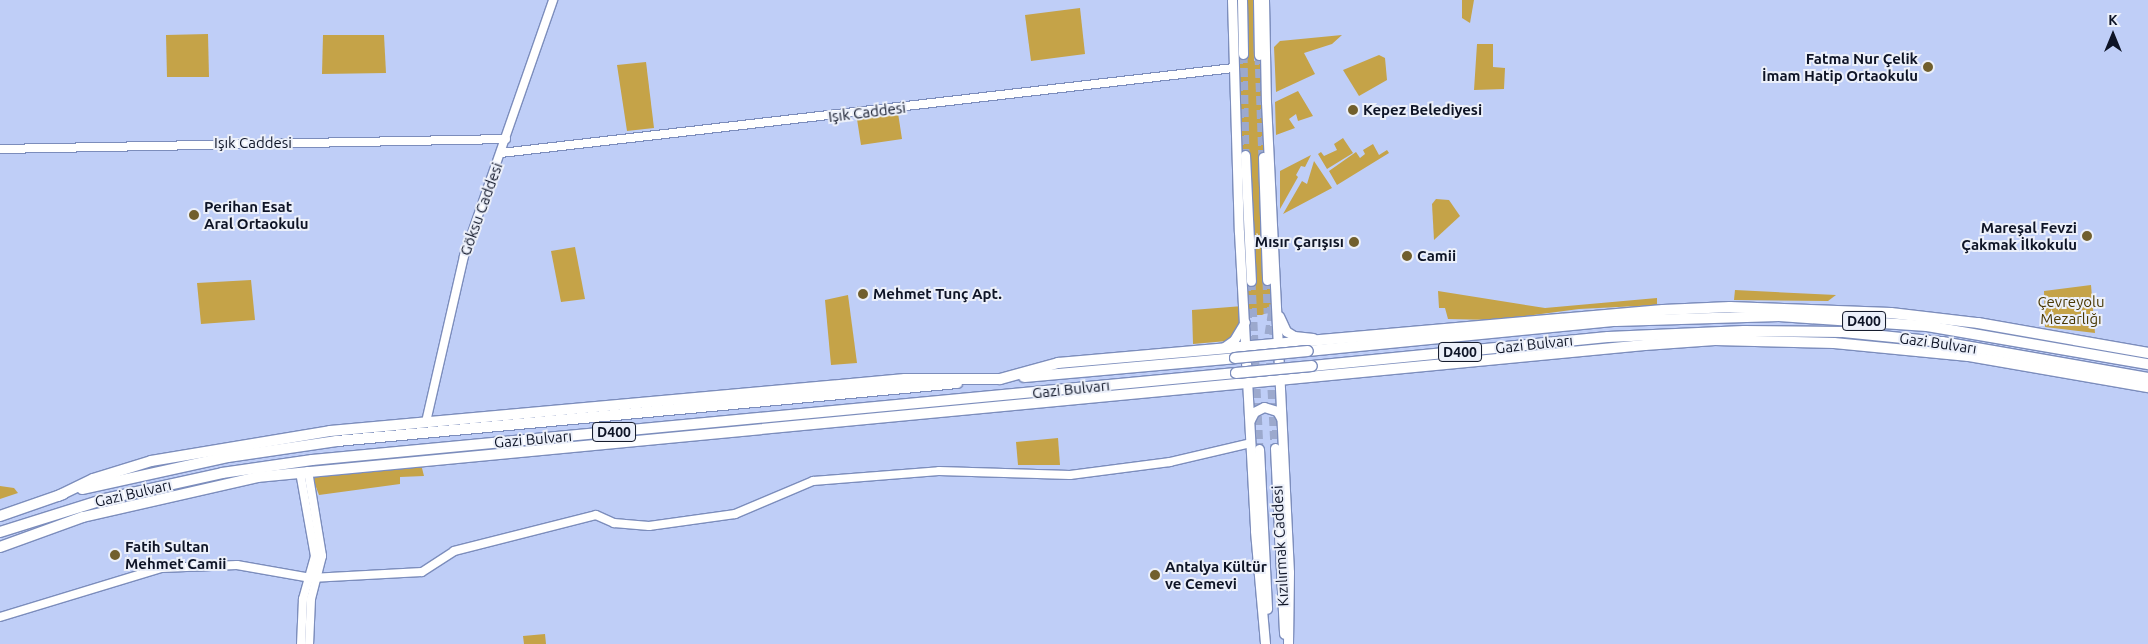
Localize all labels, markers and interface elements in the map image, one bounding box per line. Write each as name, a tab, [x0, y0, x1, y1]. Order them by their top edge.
north arrow	[2088, 10, 2138, 60]
text: K	[2108, 12, 2118, 28]
place label: Fatma Nur Çelik İmam Hatip Ortaokulu	[1762, 49, 1918, 84]
marker: Fatma Nur Çelik İmam Hatip Ortaokulu	[1922, 61, 1934, 73]
street label: Işık Caddesi	[827, 98, 907, 126]
place label: Kepez Belediyesi	[1363, 101, 1482, 119]
marker: Kepez Belediyesi	[1347, 104, 1359, 116]
street label: Işık Caddesi	[214, 134, 292, 152]
street label: Göksu Caddesi	[456, 160, 506, 258]
place label: Perihan Esat Aral Ortaokulu	[204, 197, 309, 232]
marker: Perihan Esat Aral Ortaokulu	[188, 209, 200, 221]
place label: Mareşal Fevzi Çakmak İlkokulu	[1961, 218, 2077, 253]
marker: Mareşal Fevzi Çakmak İlkokulu	[2081, 230, 2093, 242]
place label: Mısır Çarışısı	[1255, 233, 1344, 251]
marker: Mısır Çarışısı	[1348, 236, 1360, 248]
place label: Camii	[1417, 247, 1456, 265]
marker: Camii	[1401, 250, 1413, 262]
place label: Mehmet Tunç Apt.	[873, 285, 1002, 303]
marker: Mehmet Tunç Apt.	[857, 288, 869, 300]
park label: Çevreyolu Mezarlığı	[2037, 292, 2105, 327]
road number: D400	[1842, 310, 1886, 332]
street label: Gazi Bulvarı	[1898, 329, 1978, 357]
street label: Gazi Bulvarı	[1494, 331, 1574, 357]
road number: D400	[1438, 341, 1482, 364]
street label: Gazi Bulvarı	[1031, 376, 1111, 402]
road number: D400	[592, 421, 636, 444]
street label: Gazi Bulvarı	[493, 427, 573, 451]
street label: Gazi Bulvarı	[93, 475, 173, 511]
street label: Kızılırmak Caddesi	[1268, 485, 1292, 607]
place label: Fatih Sultan Mehmet Camii	[125, 537, 226, 572]
marker: Fatih Sultan Mehmet Camii	[109, 549, 121, 561]
place label: Antalya Kültür ve Cemevi	[1165, 557, 1267, 592]
marker: Antalya Kültür ve Cemevi	[1149, 569, 1161, 581]

